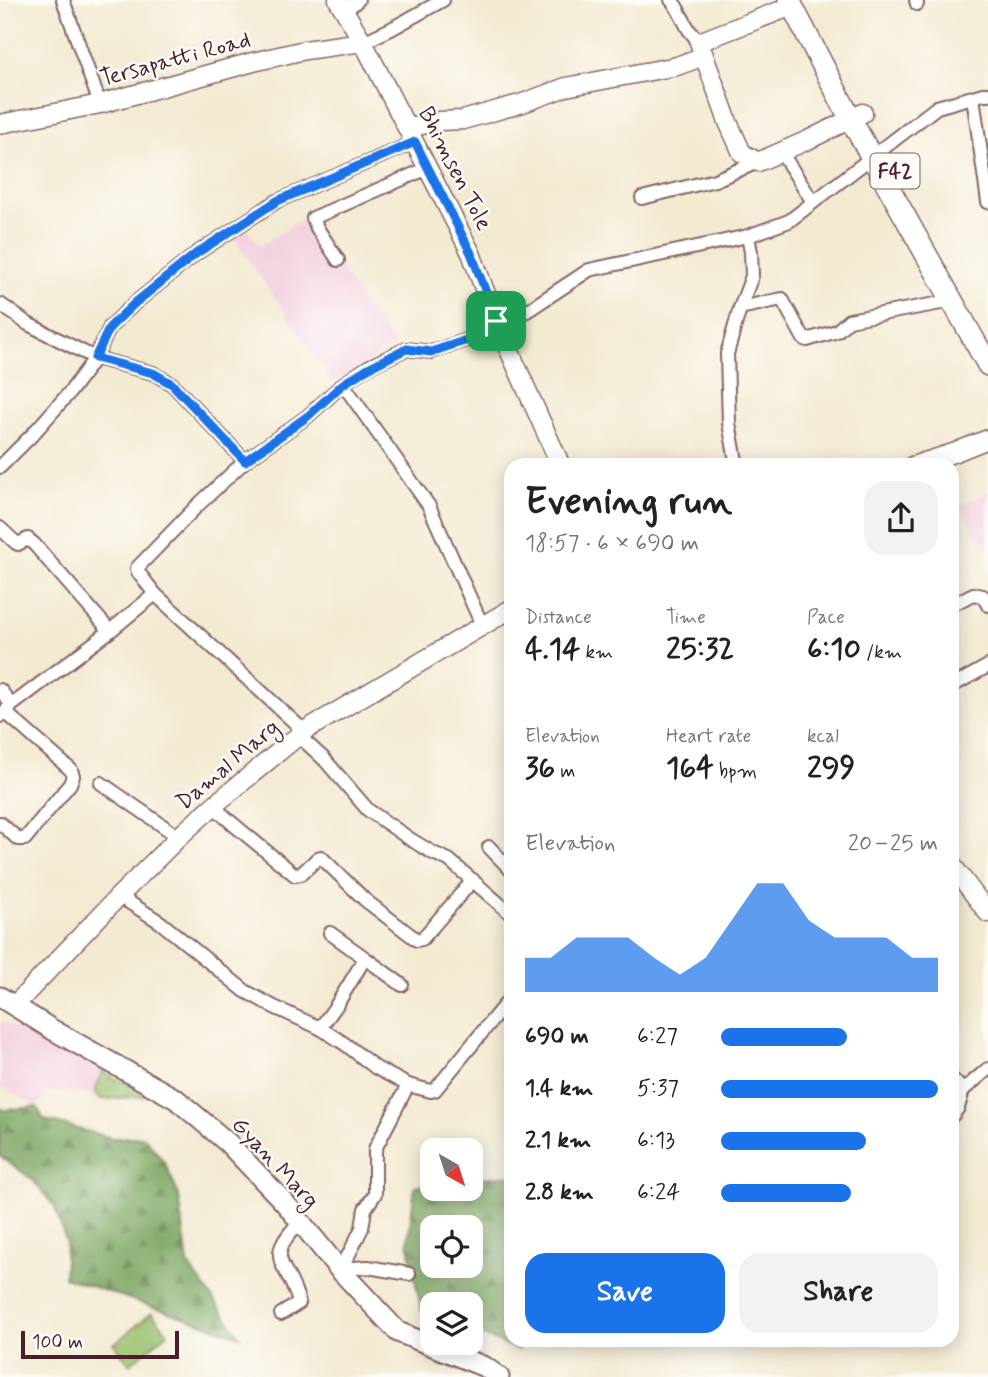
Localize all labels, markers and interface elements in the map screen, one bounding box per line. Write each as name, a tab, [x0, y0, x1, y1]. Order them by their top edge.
street label: Tersapatti Road	[97, 25, 254, 94]
street label: Bhimsen Tole	[410, 102, 498, 236]
road number: F42	[870, 154, 920, 188]
pin	[466, 291, 526, 351]
icon: arrive	[477, 302, 515, 340]
text: Evening run	[525, 478, 732, 527]
button: share	[864, 481, 938, 555]
text: 18:57 · 6 × 690 m	[525, 529, 699, 559]
text: Distance	[525, 605, 592, 630]
text: Time	[666, 605, 706, 630]
text: Pace	[807, 605, 845, 630]
text: 4.14	[525, 630, 580, 669]
text: 25:32	[666, 630, 734, 669]
text: 6:10	[807, 630, 861, 669]
text: km	[580, 640, 613, 665]
text: /km	[861, 640, 902, 665]
street label: Damal Marg	[170, 713, 288, 819]
text: Elevation	[525, 724, 600, 749]
text: Heart rate	[666, 724, 751, 749]
text: kcal	[807, 724, 839, 749]
text: 36	[525, 749, 555, 788]
text: 164	[666, 749, 714, 788]
text: 299	[807, 749, 855, 788]
text: m	[555, 759, 575, 784]
text: bpm	[714, 759, 757, 784]
text: Elevation	[525, 829, 616, 859]
text: 20–25 m	[848, 829, 938, 859]
text: 690 m	[525, 1022, 589, 1052]
text: 6:27	[637, 1022, 678, 1052]
text: 1.4 km	[525, 1074, 593, 1104]
text: 5:37	[637, 1074, 679, 1104]
street label: Gyan Marg	[223, 1111, 325, 1217]
text: 2.1 km	[525, 1126, 591, 1156]
text: 6:13	[637, 1126, 675, 1156]
north arrow	[420, 1138, 483, 1200]
map controls	[420, 1138, 483, 1355]
text: 2.8 km	[525, 1178, 594, 1208]
text: 6:24	[637, 1178, 680, 1208]
button: locate	[420, 1215, 483, 1278]
button: Save	[525, 1253, 725, 1333]
button: Share	[739, 1253, 938, 1333]
button: layers	[420, 1292, 483, 1355]
scale bar	[21, 1328, 178, 1360]
text: 100 m	[32, 1330, 83, 1355]

